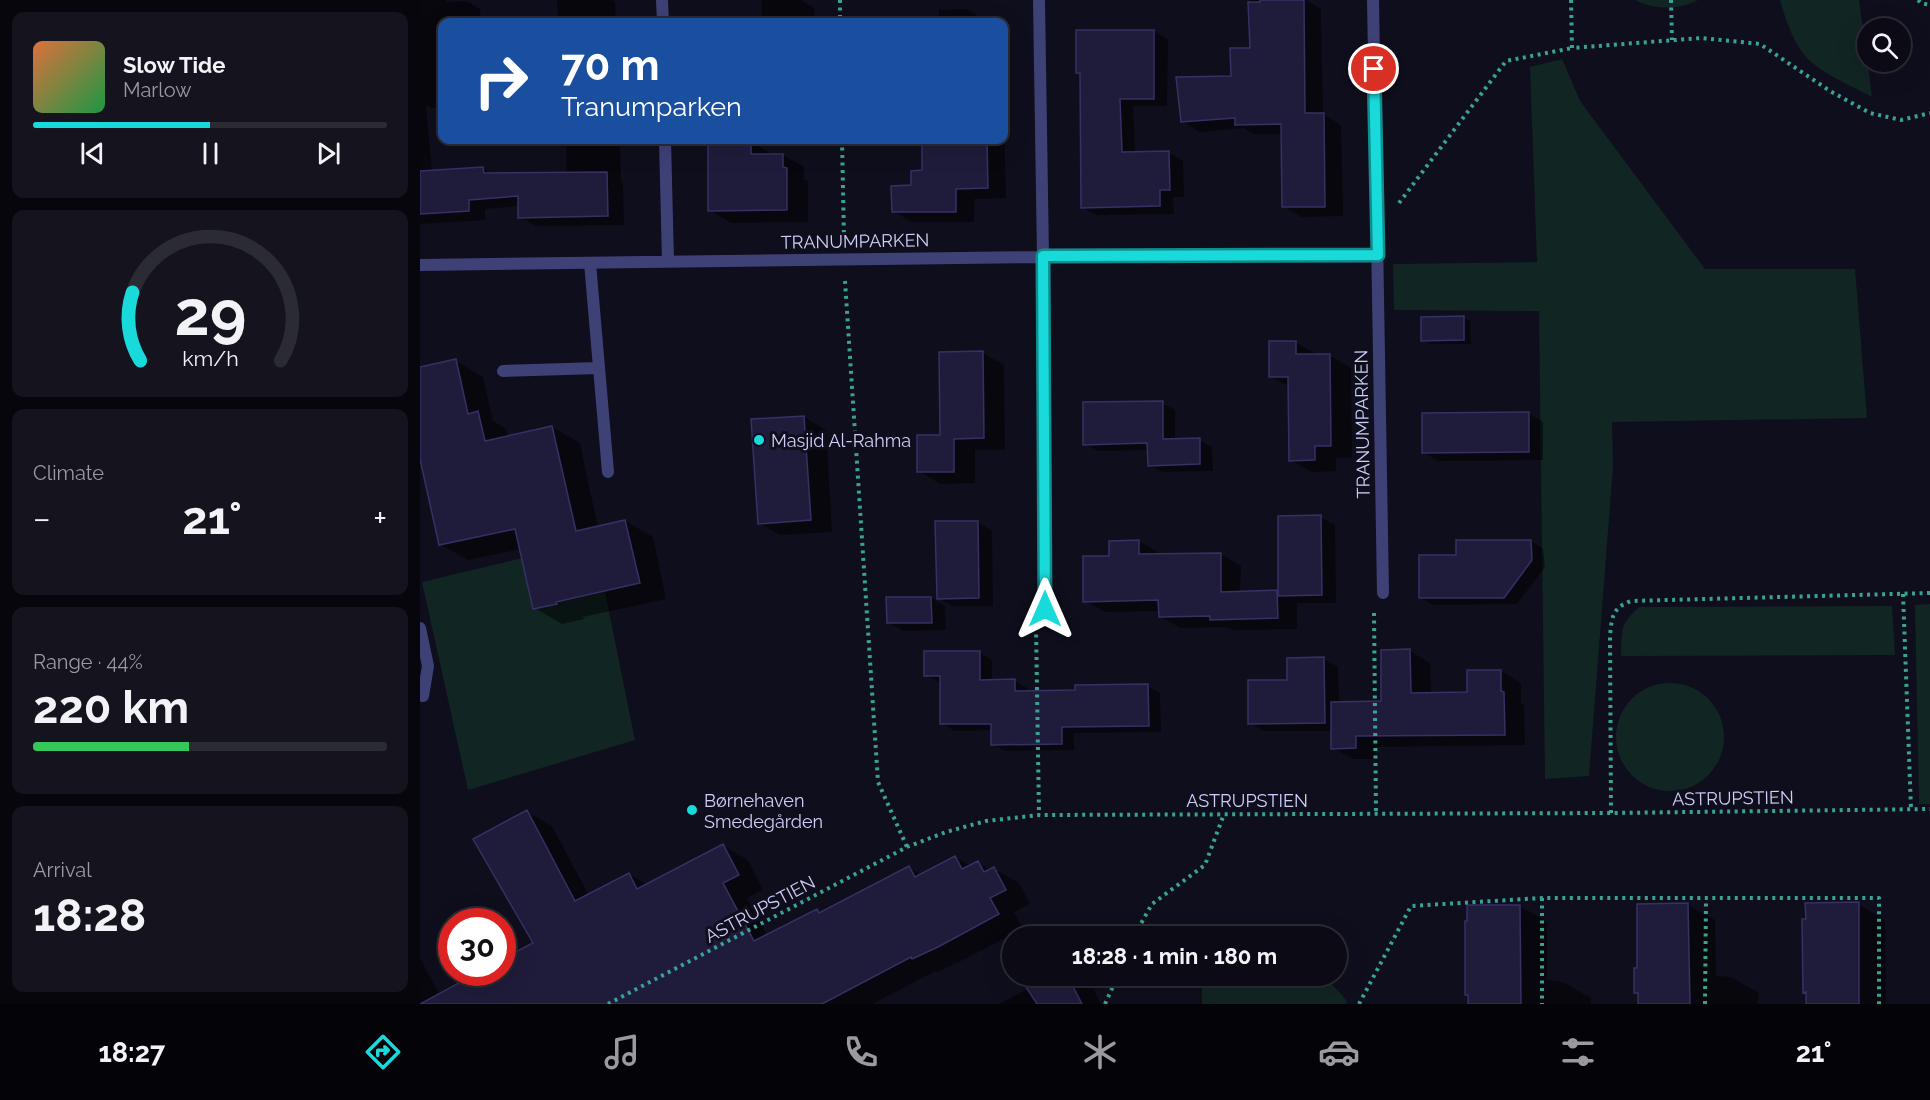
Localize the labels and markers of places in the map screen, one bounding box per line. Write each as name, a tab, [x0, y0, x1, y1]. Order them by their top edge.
pin	[1348, 43, 1399, 94]
place label: Masjid Al-Rahma	[771, 430, 911, 451]
marker: Masjid Al-Rahma	[752, 433, 766, 447]
place label: Børnehaven Smedegården	[704, 790, 823, 832]
marker: Børnehaven Smedegården	[685, 803, 699, 817]

